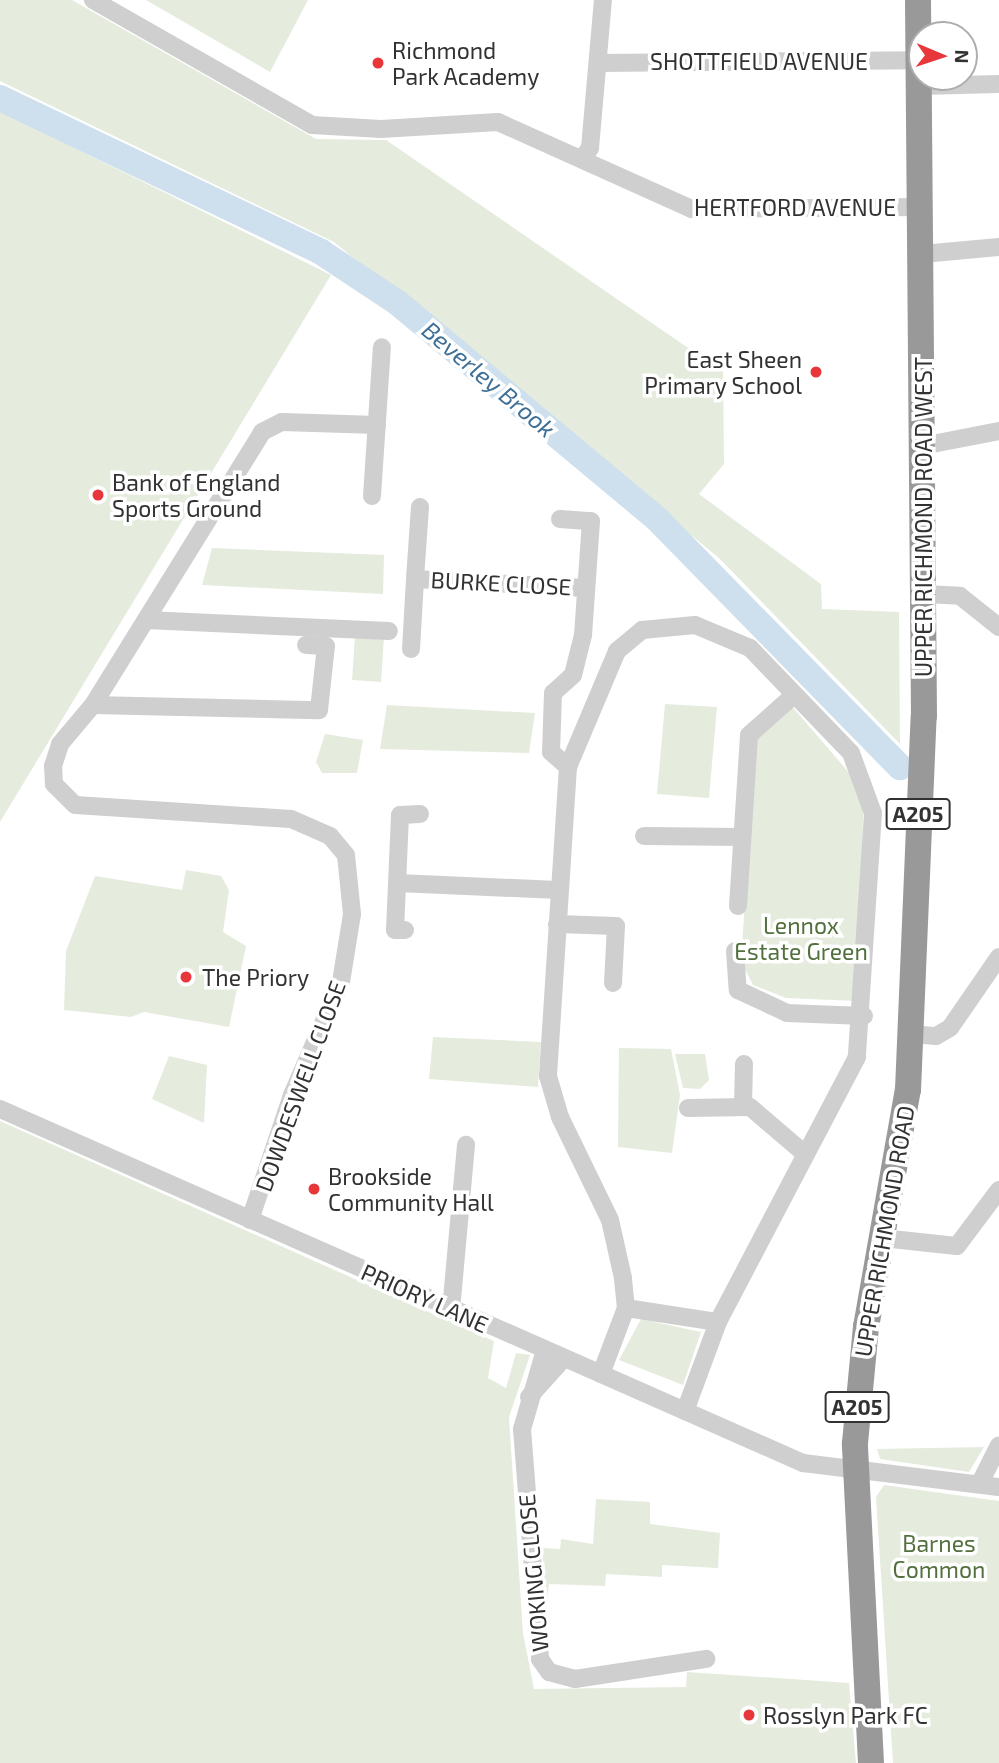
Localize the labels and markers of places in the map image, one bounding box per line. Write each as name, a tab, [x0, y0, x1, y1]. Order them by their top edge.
place label: Richmond Park Academy	[392, 36, 540, 90]
marker: Richmond Park Academy	[370, 55, 386, 71]
place label: East Sheen Primary School	[644, 345, 802, 399]
marker: East Sheen Primary School	[808, 364, 824, 380]
place label: Bank of England Sports Ground	[112, 468, 281, 522]
marker: Bank of England Sports Ground	[90, 487, 106, 503]
place label: The Priory	[202, 963, 309, 991]
marker: The Priory	[176, 967, 196, 987]
place label: Brookside Community Hall	[328, 1162, 494, 1216]
marker: Brookside Community Hall	[306, 1181, 322, 1197]
place label: Rosslyn Park FC	[763, 1701, 928, 1729]
marker: Rosslyn Park FC	[741, 1707, 757, 1723]

